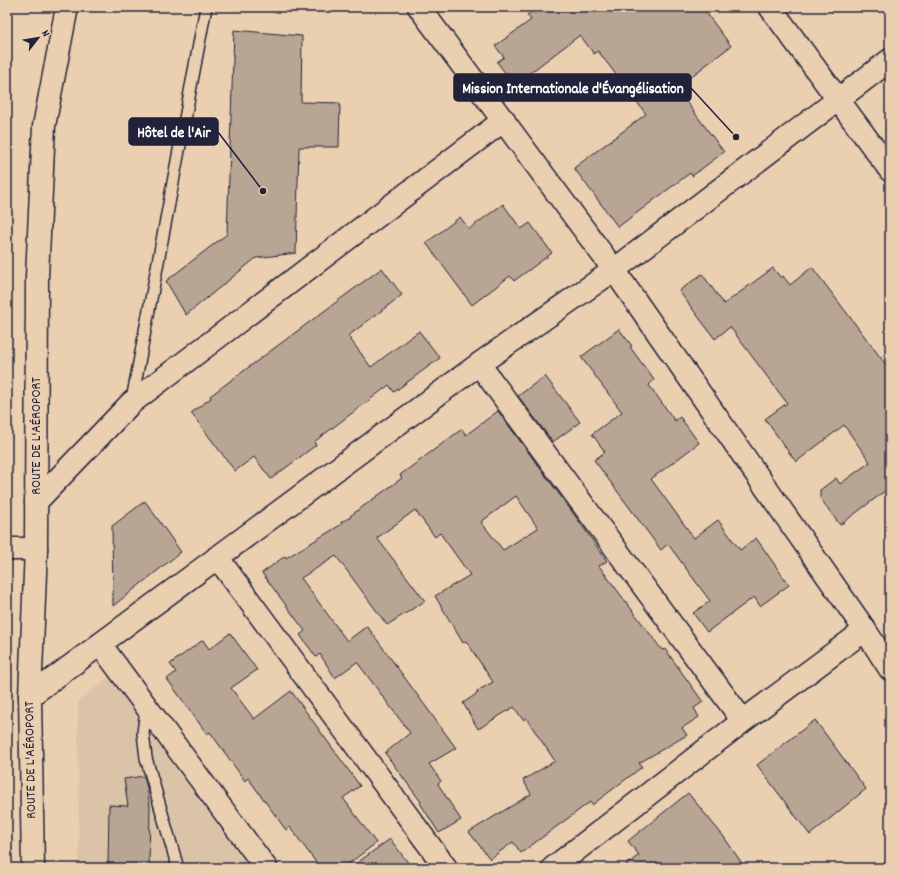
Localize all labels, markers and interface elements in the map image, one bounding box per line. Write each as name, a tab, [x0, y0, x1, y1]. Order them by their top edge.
north arrow	[18, 18, 58, 58]
text: N	[37, 27, 53, 41]
callout: Mission Internationale d'Évangélisation	[454, 74, 691, 101]
text: Mission Internationale d'Évangélisation	[462, 79, 684, 101]
callout: Hôtel de l'Air	[129, 118, 218, 145]
text: Hôtel de l'Air	[137, 123, 211, 145]
street label: ROUTE DE L'AÉROPORT	[27, 377, 47, 495]
street label: ROUTE DE L'AÉROPORT	[20, 701, 42, 819]

